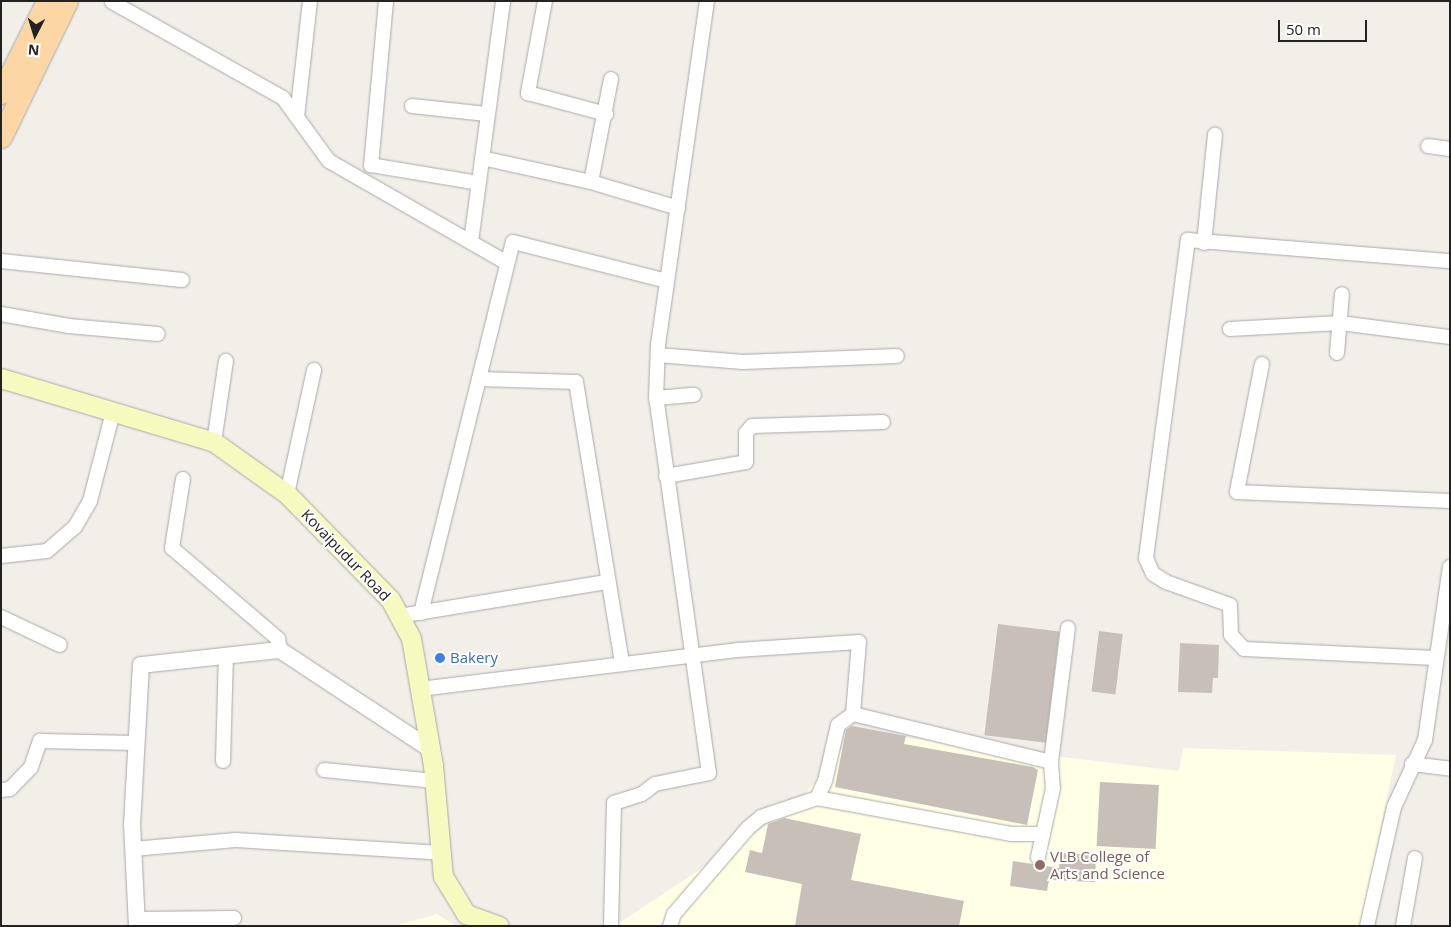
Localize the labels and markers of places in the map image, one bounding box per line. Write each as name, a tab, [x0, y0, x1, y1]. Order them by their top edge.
place label: Bakery	[450, 649, 498, 667]
marker: Bakery	[434, 652, 446, 664]
place label: VLB College of Arts and Science	[1050, 847, 1165, 882]
marker: VLB College of Arts and Science	[1034, 859, 1046, 871]

